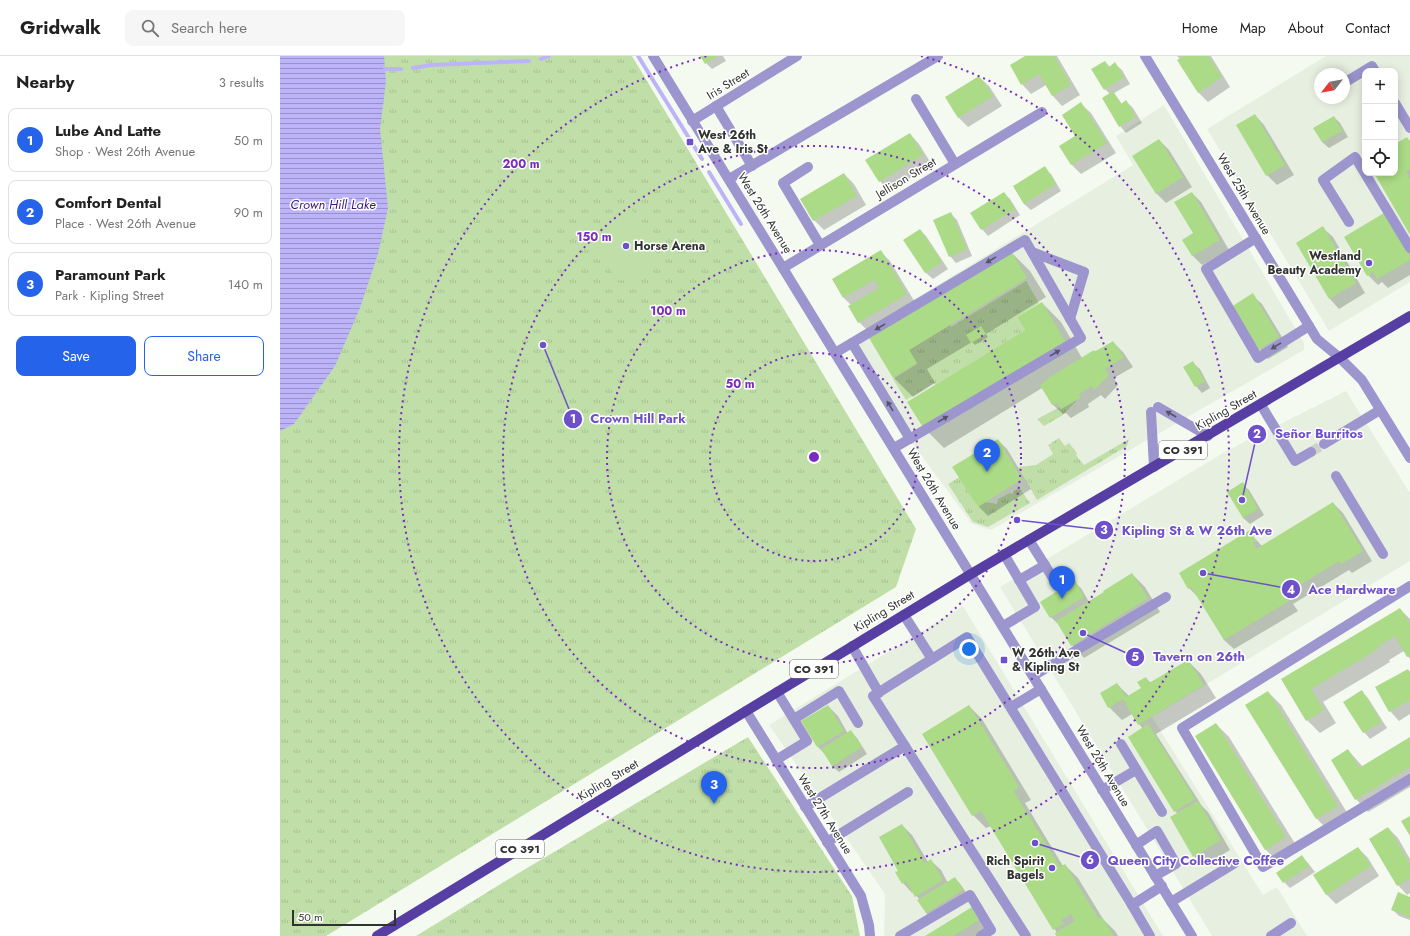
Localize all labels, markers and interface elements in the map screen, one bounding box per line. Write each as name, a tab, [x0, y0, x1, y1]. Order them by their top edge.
search box	[125, 10, 405, 46]
text: Gridwalk	[20, 14, 101, 41]
icon: search	[139, 17, 161, 39]
text: Search here	[171, 17, 247, 39]
text: Home	[1182, 18, 1218, 38]
text: Map	[1240, 18, 1266, 38]
text: About	[1288, 18, 1323, 38]
text: Contact	[1345, 18, 1390, 38]
street label: Iris Street	[703, 64, 753, 104]
north arrow	[1314, 68, 1350, 104]
map controls	[1362, 68, 1398, 176]
button: +	[1362, 68, 1398, 104]
text: Nearby	[16, 70, 74, 94]
text: 3 results	[219, 73, 264, 92]
button: −	[1362, 104, 1398, 140]
text: Lube And Latte	[55, 120, 161, 142]
place label: West 26th Ave & Iris St	[697, 126, 768, 158]
text: 1	[27, 131, 33, 150]
text: 50 m	[234, 131, 263, 150]
marker: West 26th Ave & Iris St	[685, 137, 695, 147]
button: locate	[1362, 140, 1398, 176]
text: Shop · West 26th Avenue	[55, 142, 195, 161]
street label: West 25th Avenue	[1213, 150, 1275, 238]
street label: Jellison Street	[871, 153, 940, 204]
text: 200 m	[502, 155, 540, 173]
street label: West 26th Avenue	[733, 169, 797, 257]
text: Comfort Dental	[55, 192, 161, 214]
water label: Crown Hill Lake	[290, 195, 376, 214]
text: 2	[26, 203, 34, 222]
text: 90 m	[234, 203, 263, 222]
text: Place · West 26th Avenue	[55, 214, 196, 233]
text: 150 m	[576, 228, 612, 246]
place label: Horse Arena	[634, 237, 705, 255]
marker: Horse Arena	[621, 241, 631, 251]
place label: Westland Beauty Academy	[1268, 247, 1362, 279]
one-way arrow	[986, 256, 997, 263]
marker: Westland Beauty Academy	[1364, 258, 1374, 268]
text: Paramount Park	[55, 264, 166, 286]
text: 3	[26, 275, 34, 294]
text: 140 m	[228, 275, 263, 294]
text: Park · Kipling Street	[55, 286, 164, 305]
text: 100 m	[650, 302, 686, 320]
one-way arrow	[874, 323, 886, 330]
button: Save	[16, 336, 136, 376]
button: Share	[144, 336, 264, 376]
one-way arrow	[1270, 343, 1282, 350]
one-way arrow	[1049, 350, 1061, 357]
text: 50 m	[725, 375, 755, 393]
street label: Kipling Street	[1192, 385, 1260, 435]
one-way arrow	[886, 400, 893, 412]
callout: Crown Hill Park	[563, 406, 694, 431]
text: Crown Hill Park	[590, 409, 686, 428]
text: 1	[570, 410, 576, 428]
one-way arrow	[1165, 411, 1177, 418]
one-way arrow	[937, 416, 949, 423]
callout: Señor Burritos	[1247, 421, 1371, 446]
text: Señor Burritos	[1275, 424, 1363, 443]
text: 2	[1253, 425, 1261, 443]
pin: 2	[974, 439, 1000, 472]
road number: CO 391	[1159, 441, 1207, 459]
street label: West 26th Avenue	[903, 445, 965, 533]
centre of rings	[807, 450, 821, 464]
callout: Kipling St & W 26th Ave	[1094, 517, 1280, 542]
text: 3	[1100, 521, 1108, 539]
text: Kipling St & W 26th Ave	[1122, 521, 1273, 540]
pin: 1	[1049, 566, 1075, 599]
callout: Ace Hardware	[1281, 577, 1404, 602]
text: Ace Hardware	[1307, 580, 1396, 599]
text: 4	[1287, 581, 1295, 599]
street label: Kipling Street	[850, 586, 918, 636]
your location	[959, 639, 979, 659]
place label: W 26th Ave & Kipling St	[1012, 644, 1080, 676]
callout: Tavern on 26th	[1125, 644, 1253, 669]
text: Tavern on 26th	[1153, 647, 1245, 666]
text: 5	[1131, 648, 1139, 666]
marker: W 26th Ave & Kipling St	[999, 655, 1009, 665]
road number: CO 391	[790, 660, 838, 678]
street label: West 26th Avenue	[1072, 722, 1134, 810]
street label: Kipling Street	[574, 755, 642, 805]
street label: West 27th Avenue	[793, 770, 857, 858]
pin: 3	[701, 771, 727, 804]
road number: CO 391	[496, 840, 544, 858]
callout: Queen City Collective Coffee	[1080, 848, 1293, 873]
text: 6	[1086, 851, 1094, 869]
text: Queen City Collective Coffee	[1108, 851, 1285, 870]
place label: Rich Spirit Bagels	[986, 852, 1045, 884]
marker: Rich Spirit Bagels	[1047, 863, 1057, 873]
scale bar	[292, 908, 396, 927]
text: 50 m	[298, 909, 323, 925]

